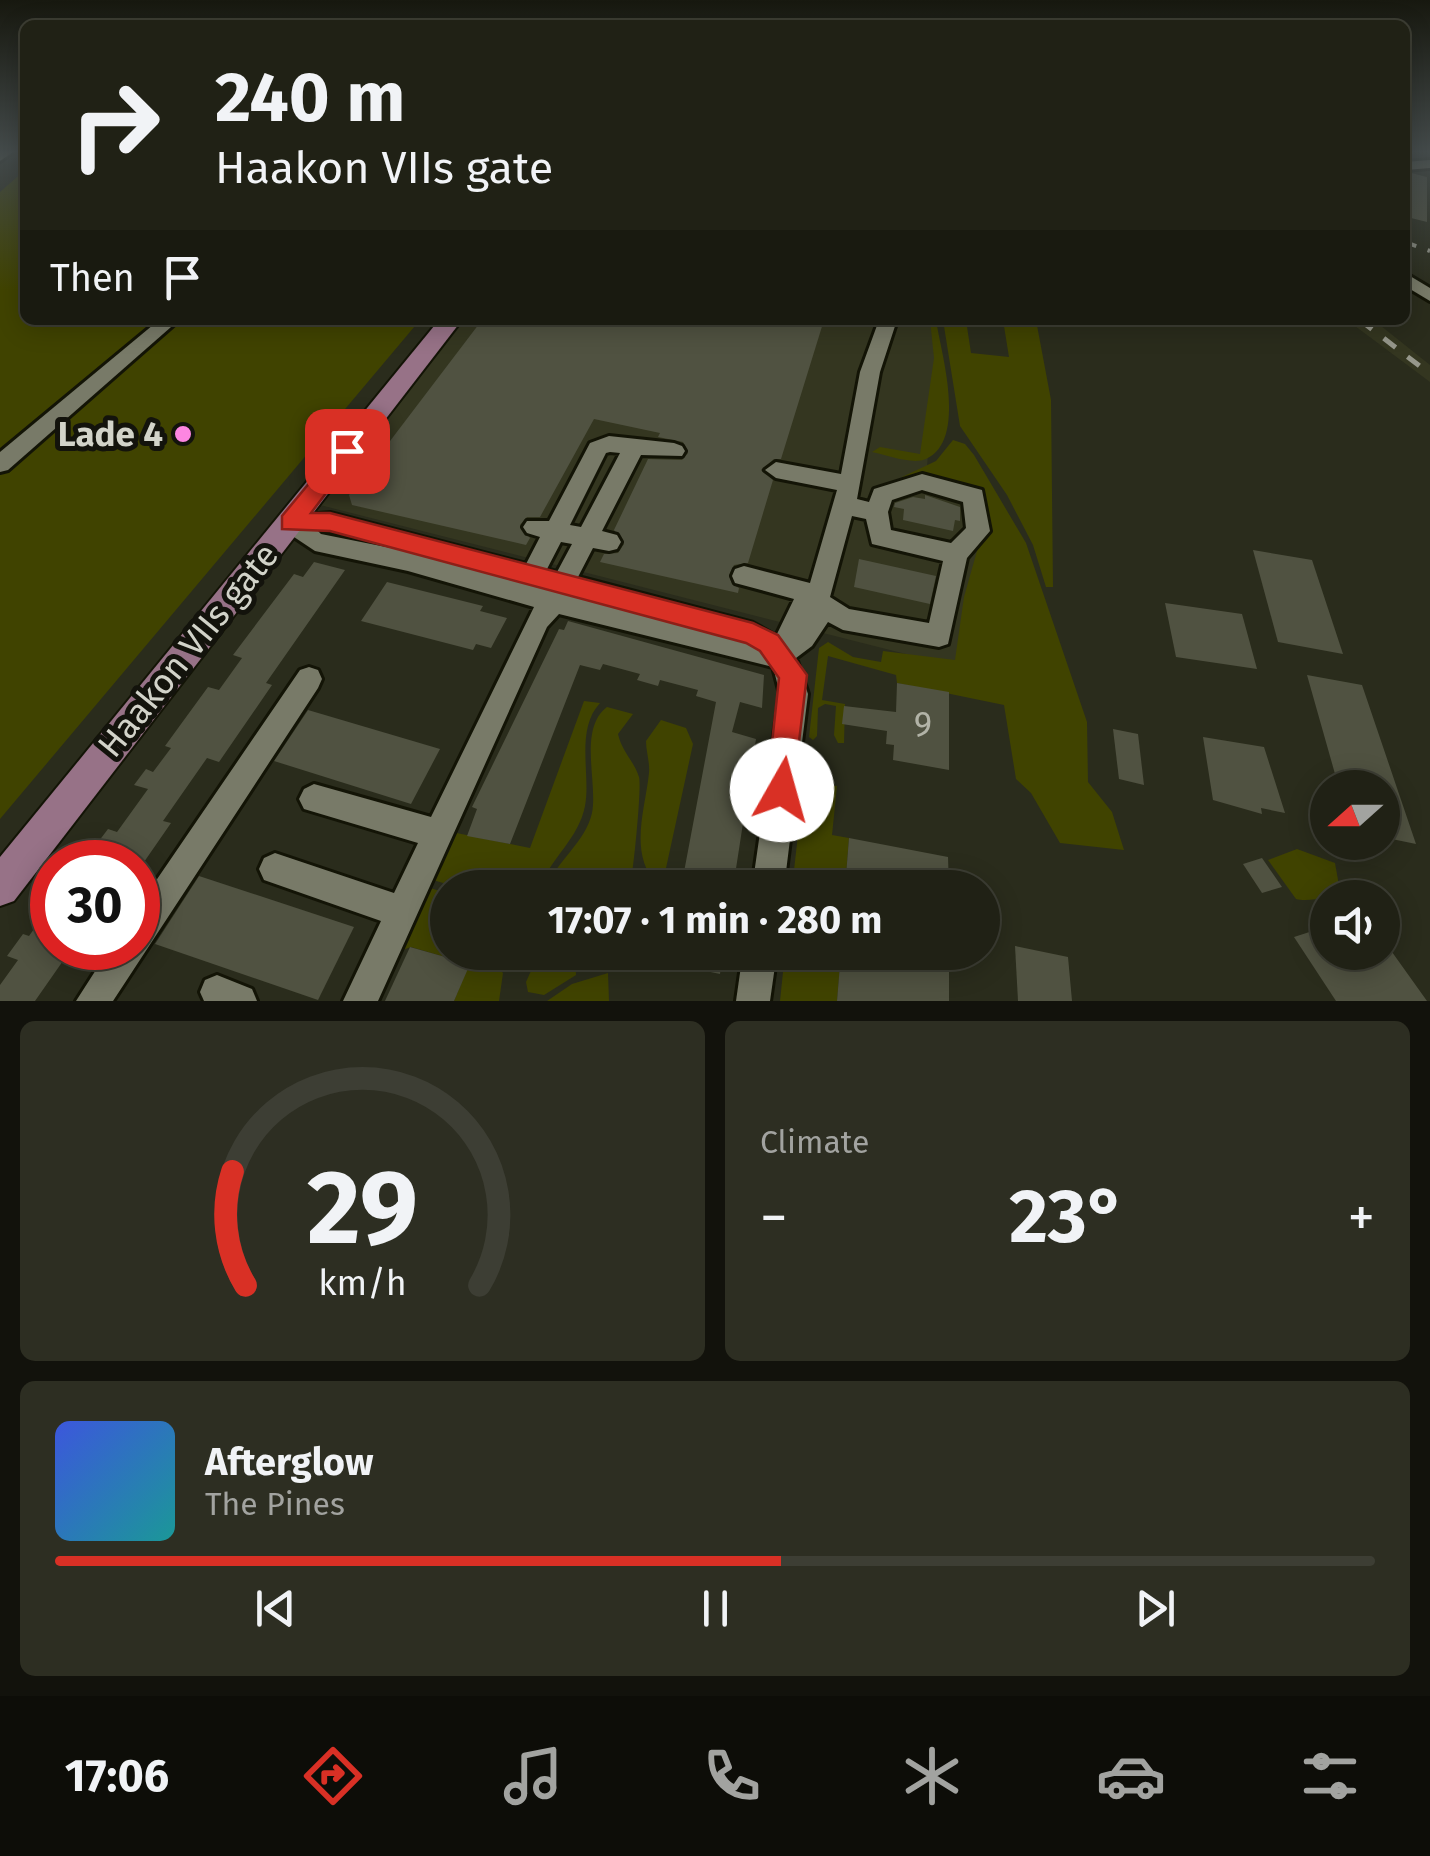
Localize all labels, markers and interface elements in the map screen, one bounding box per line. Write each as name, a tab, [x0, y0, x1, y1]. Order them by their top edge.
text: 240 m	[215, 56, 405, 140]
icon: right	[50, 60, 180, 190]
text: Haakon VIIs gate	[215, 141, 553, 195]
icon: arrive	[155, 250, 210, 305]
text: Then	[50, 255, 135, 301]
pin	[305, 409, 390, 494]
place label: Lade 4	[58, 413, 163, 455]
marker: Lade 4	[172, 423, 194, 445]
icon: arrive	[320, 424, 375, 479]
street label: Haakon VIIs gate	[89, 535, 287, 765]
house number: 9	[914, 703, 932, 745]
position arrow	[730, 738, 834, 842]
north arrow	[1310, 770, 1400, 860]
map controls	[1310, 770, 1400, 970]
speed limit sign: 30	[30, 840, 160, 970]
button: sound	[1310, 880, 1400, 970]
text: 17:07 · 1 min · 280 m	[548, 897, 882, 943]
text: Climate	[760, 1123, 869, 1161]
text: 29	[307, 1146, 418, 1271]
text: 23°	[1009, 1172, 1126, 1262]
text: −	[760, 1185, 788, 1251]
text: +	[1348, 1185, 1375, 1251]
text: km/h	[318, 1262, 407, 1304]
text: Afterglow	[205, 1439, 373, 1485]
text: The Pines	[205, 1485, 345, 1523]
icon: previous	[248, 1581, 303, 1636]
icon: pause	[688, 1581, 743, 1636]
icon: next	[1128, 1581, 1183, 1636]
icon: directions	[298, 1741, 368, 1811]
icon: music	[498, 1741, 568, 1811]
icon: phone	[697, 1741, 767, 1811]
icon: climate	[897, 1741, 967, 1811]
icon: car	[1096, 1741, 1166, 1811]
icon: filters	[1295, 1741, 1365, 1811]
text: 17:06	[65, 1749, 169, 1803]

